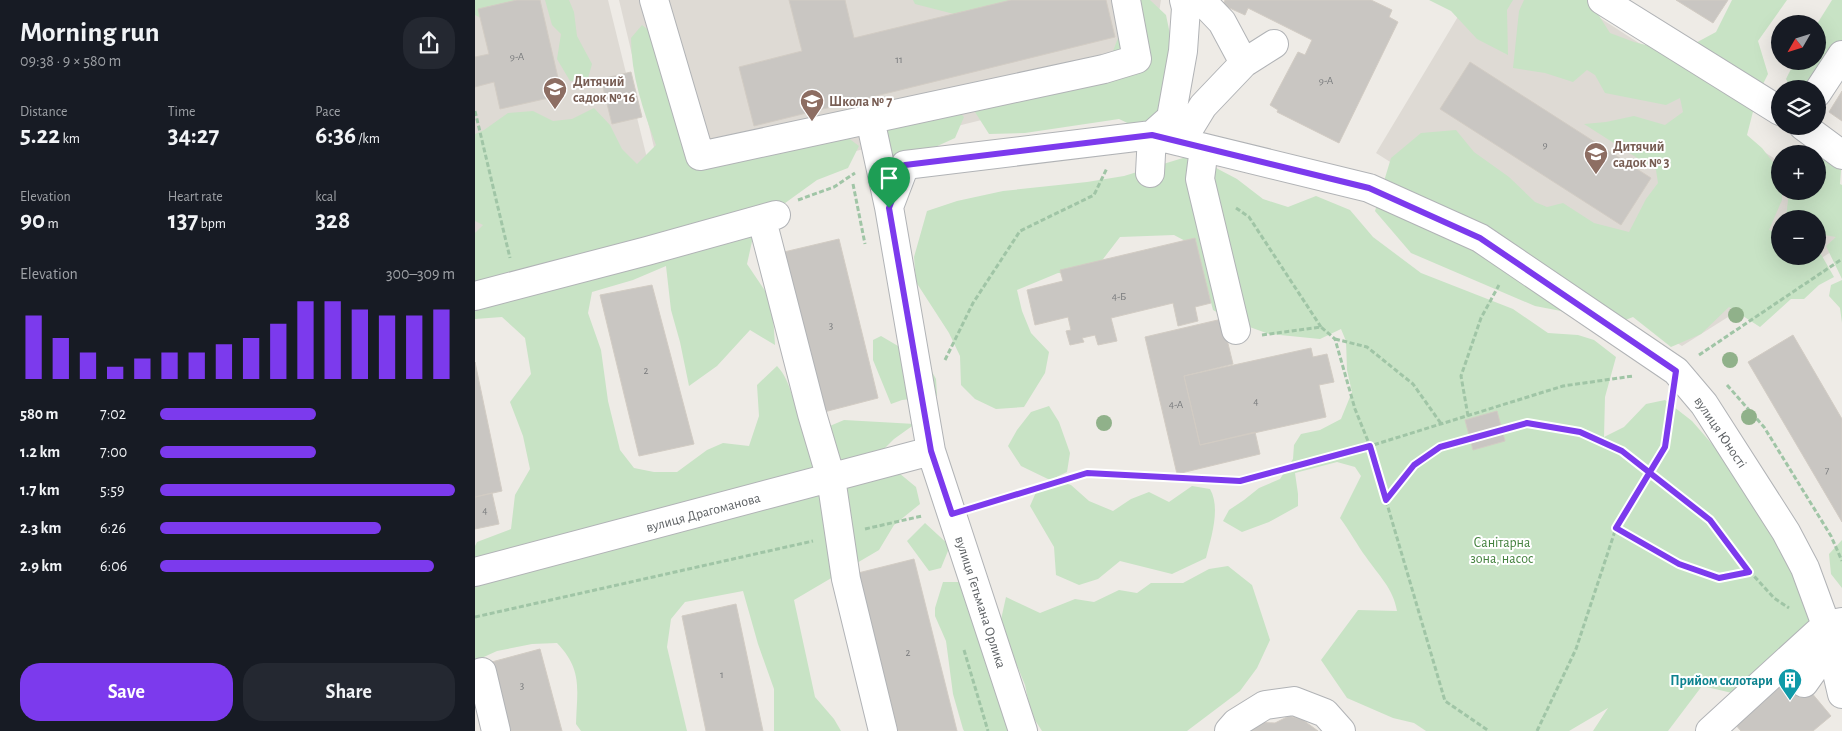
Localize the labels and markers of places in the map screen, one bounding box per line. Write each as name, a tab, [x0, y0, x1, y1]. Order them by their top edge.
place label: Дитячий садок № 16	[573, 75, 636, 105]
school or university icon: Дитячий садок № 16	[542, 76, 568, 110]
school or university icon: Школа № 7	[799, 88, 825, 122]
place label: Школа № 7	[829, 95, 892, 109]
place label: Дитячий садок № 3	[1613, 140, 1670, 170]
school or university icon: Дитячий садок № 3	[1583, 141, 1609, 175]
pin	[868, 157, 910, 208]
building icon: Прийом склотари	[1777, 667, 1803, 701]
place label: Прийом склотари	[1670, 674, 1773, 688]

